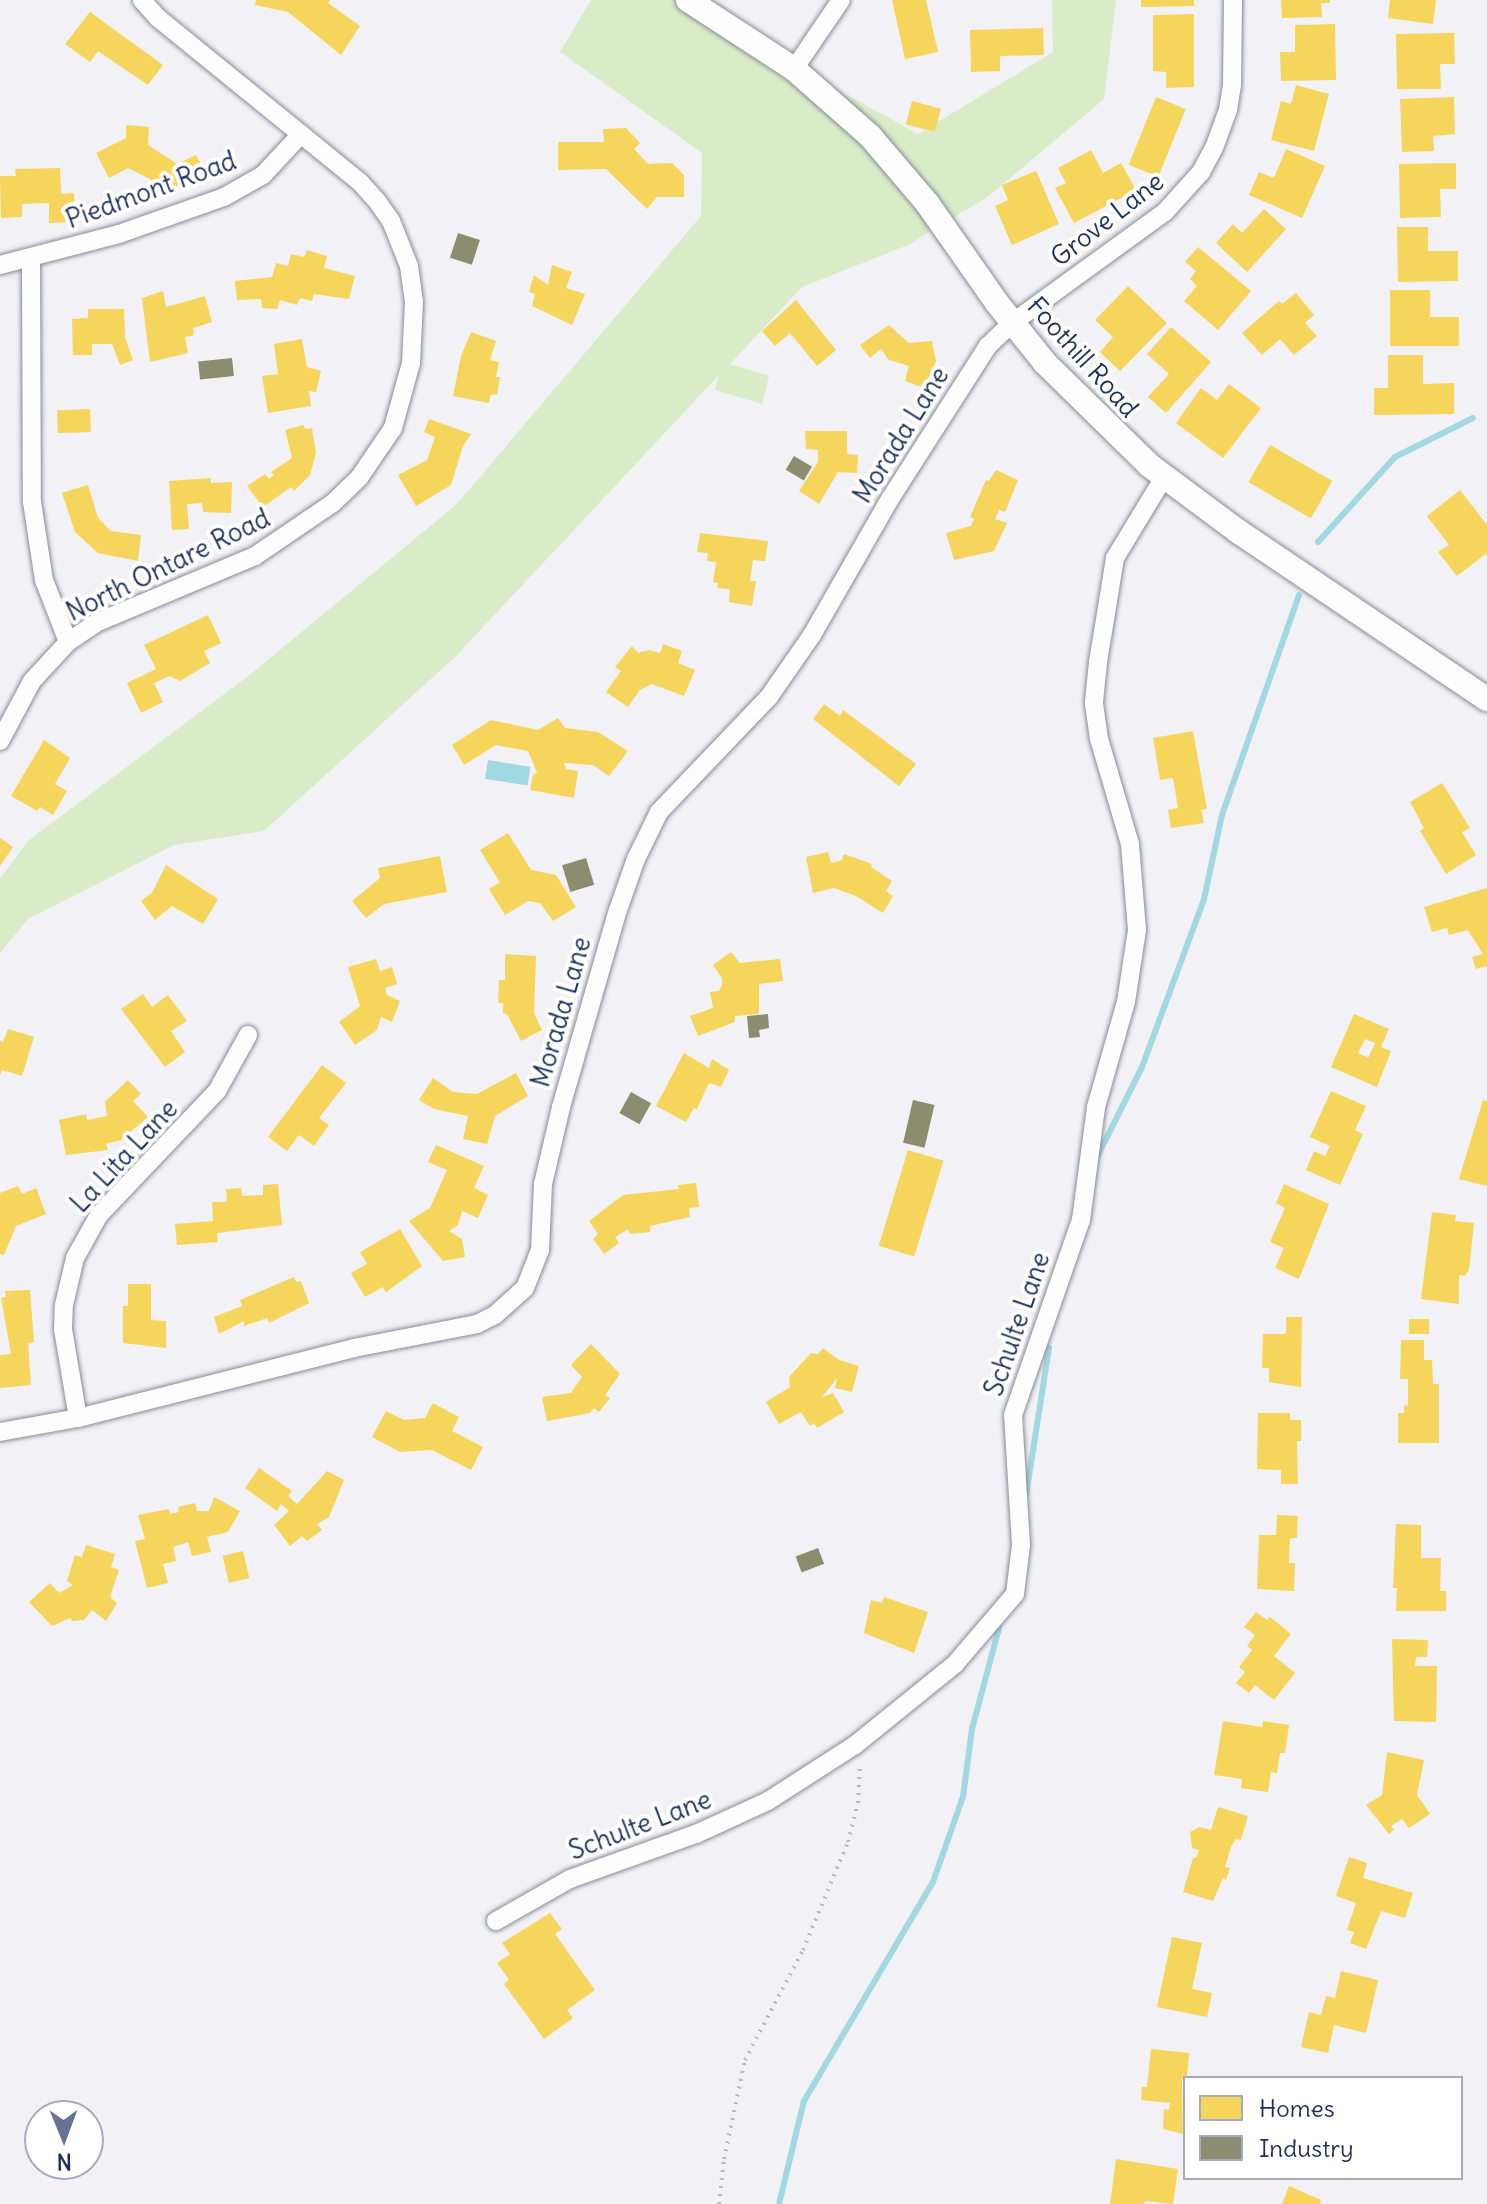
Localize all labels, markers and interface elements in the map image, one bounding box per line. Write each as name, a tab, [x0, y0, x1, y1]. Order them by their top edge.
street label: Piedmont Road	[62, 145, 240, 235]
street label: Grove Lane	[1044, 165, 1170, 273]
street label: Foothill Road	[1021, 290, 1145, 424]
street label: Morada Lane	[847, 361, 955, 509]
street label: North Ontare Road	[61, 502, 275, 628]
street label: Morada Lane	[525, 933, 597, 1091]
street label: La Lita Lane	[64, 1093, 184, 1219]
street label: Schulte Lane	[978, 1248, 1056, 1400]
street label: Schulte Lane	[564, 1784, 716, 1866]
legend	[1183, 2076, 1463, 2180]
text: Homes	[1259, 2093, 1335, 2123]
north arrow	[24, 2100, 104, 2180]
text: Industry	[1259, 2133, 1354, 2163]
text: N	[57, 2148, 72, 2176]

